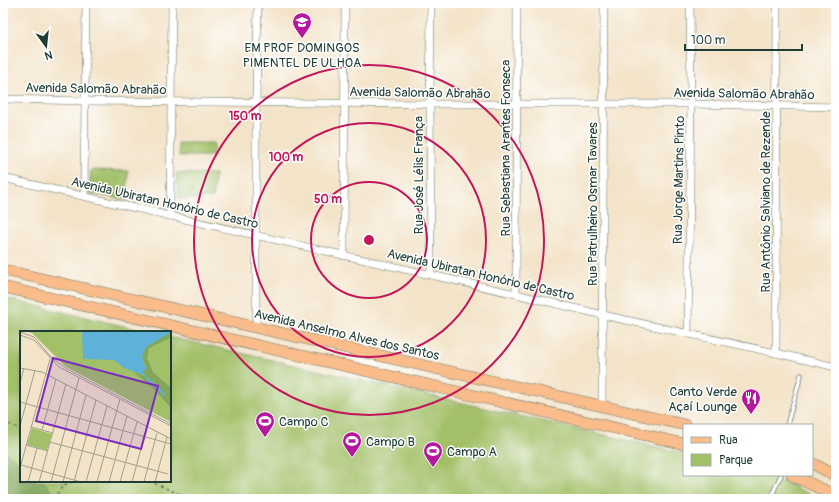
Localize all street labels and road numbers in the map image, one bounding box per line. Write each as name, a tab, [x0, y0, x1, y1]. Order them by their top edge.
street label: Rua Sebastiana Arantes Fonseca	[498, 60, 514, 236]
street label: Avenida Salomão Abrahão	[25, 80, 167, 98]
street label: Avenida Salomão Abrahão	[349, 84, 491, 102]
street label: Avenida Salomão Abrahão	[673, 85, 815, 103]
street label: Rua Antônio Salviano de Rezende	[758, 111, 774, 293]
street label: Rua José Lélis França	[411, 116, 427, 234]
street label: Rua Jorge Martins Pinto	[670, 116, 688, 244]
street label: Rua Patrulheiro Osmar Tavares	[585, 122, 601, 286]
street label: Avenida Ubiratan Honório de Castro	[70, 174, 260, 232]
street label: Avenida Ubiratan Honório de Castro	[386, 246, 576, 304]
street label: Avenida Anselmo Alves dos Santos	[253, 306, 441, 364]

